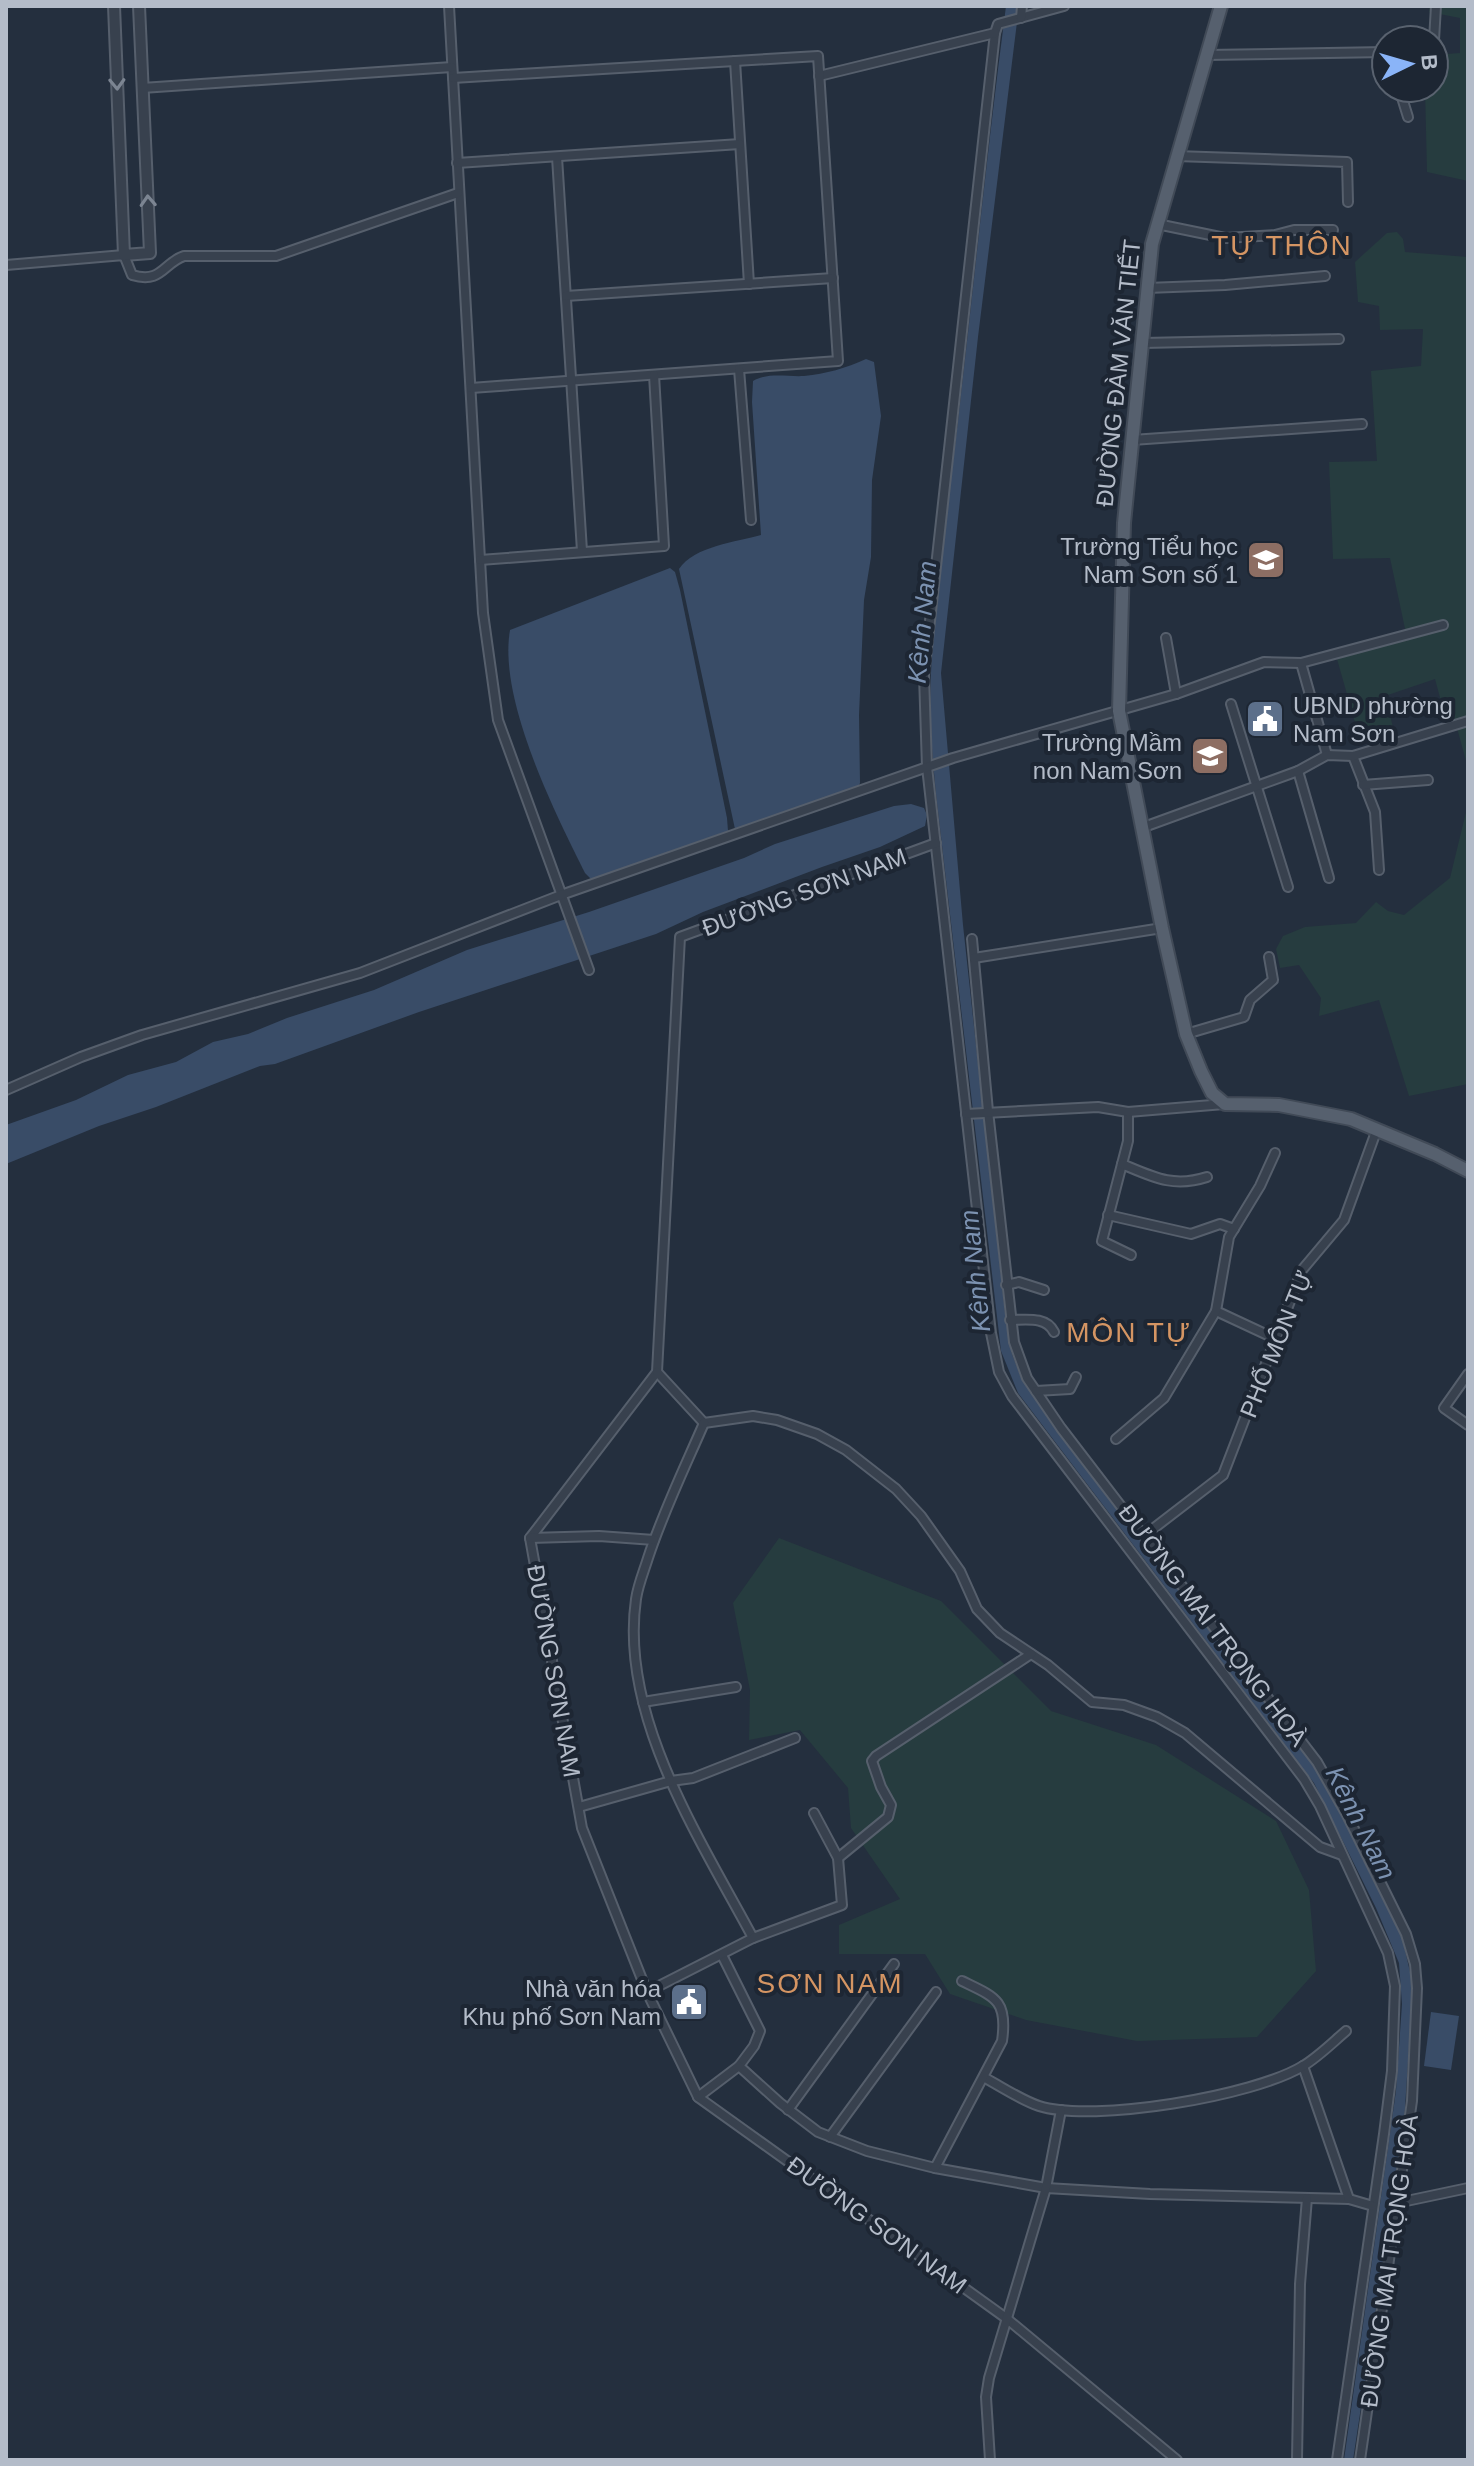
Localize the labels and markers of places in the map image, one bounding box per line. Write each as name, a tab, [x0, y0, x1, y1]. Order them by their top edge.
place label: Trường Tiểu học Nam Sơn số 1	[1060, 533, 1238, 588]
school or university icon: Trường Tiểu học Nam Sơn số 1	[1245, 539, 1287, 581]
place label: UBND phường Nam Sơn	[1293, 692, 1453, 747]
public building icon: UBND phường Nam Sơn	[1244, 698, 1286, 740]
place label: Trường Mầm non Nam Sơn	[1033, 729, 1182, 784]
school or university icon: Trường Mầm non Nam Sơn	[1189, 735, 1231, 777]
place label: Nhà văn hóa Khu phố Sơn Nam	[462, 1975, 662, 2030]
public building icon: Nhà văn hóa Khu phố Sơn Nam	[668, 1981, 710, 2023]

